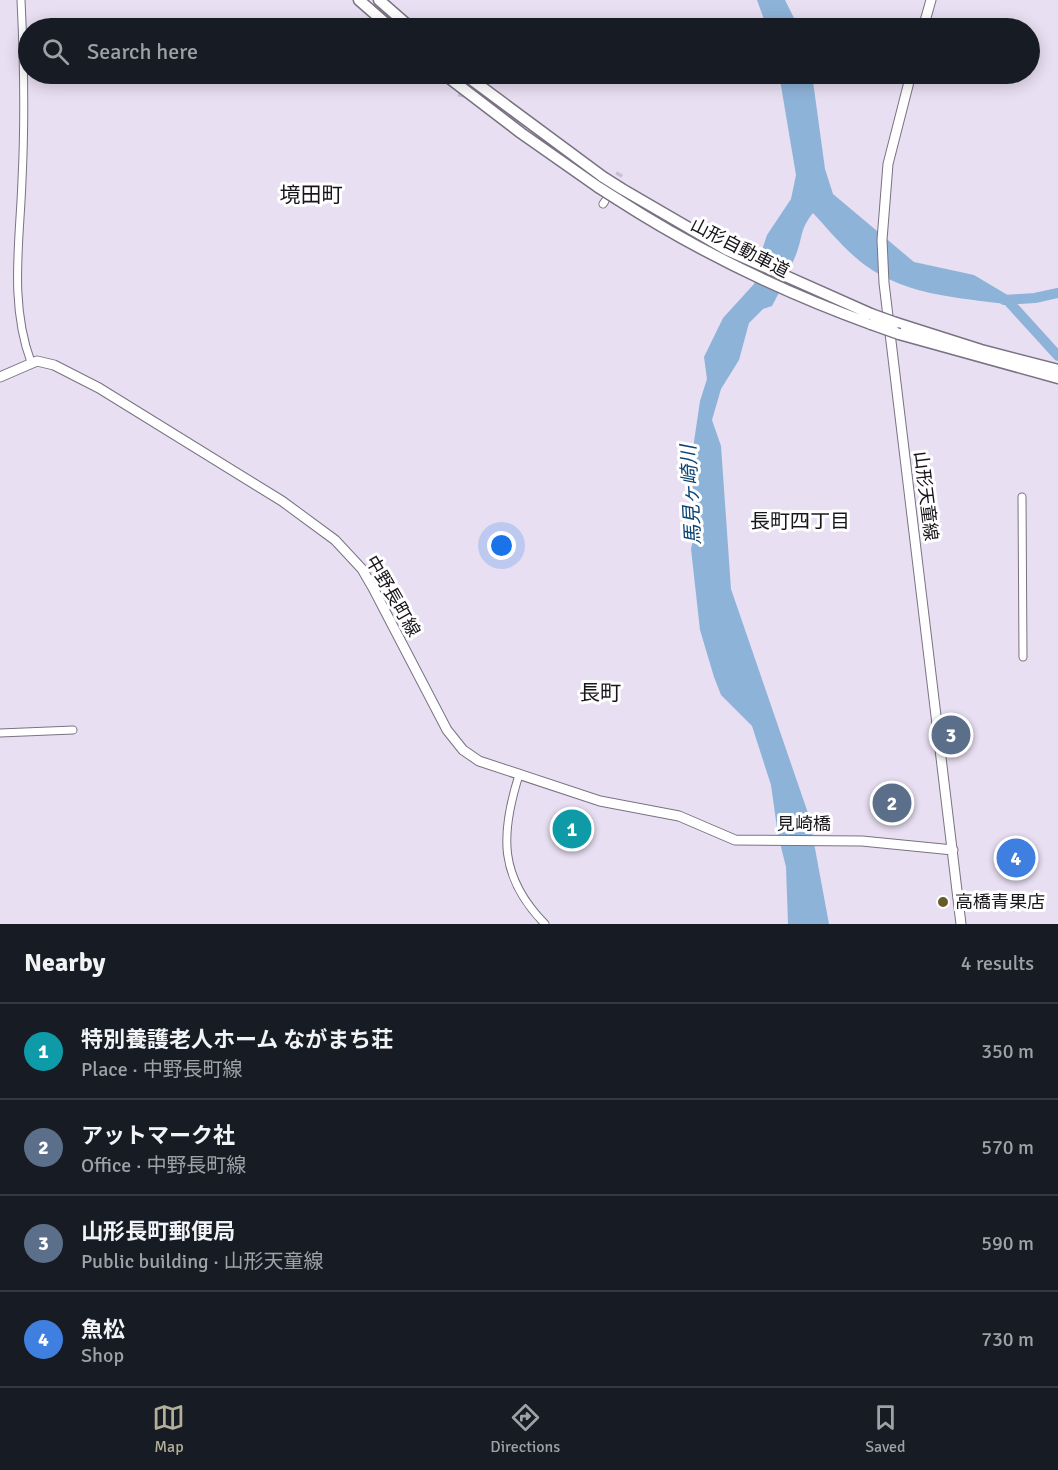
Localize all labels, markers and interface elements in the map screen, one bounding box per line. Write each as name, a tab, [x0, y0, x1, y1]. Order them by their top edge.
search box	[18, 18, 1040, 84]
icon: search	[39, 35, 72, 68]
text: Search here	[87, 38, 198, 65]
district label: 境田町	[280, 182, 343, 208]
street label: 山形自動車道	[687, 214, 793, 282]
water label: 馬見ヶ崎川	[676, 442, 706, 546]
street label: 山形天童線	[910, 450, 942, 542]
district label: 長町四丁目	[750, 509, 850, 534]
your location	[487, 531, 516, 560]
street label: 中野長町線	[361, 552, 425, 640]
district label: 長町	[579, 680, 621, 706]
pin: 3	[932, 712, 970, 758]
pin: 2	[872, 780, 912, 826]
pin: 1	[552, 806, 592, 852]
street label: 見崎橋	[777, 813, 831, 835]
pin: 4	[996, 836, 1036, 880]
place label: 高橋青果店	[955, 891, 1045, 913]
marker: 高橋青果店	[936, 895, 950, 909]
text: Nearby	[24, 947, 105, 979]
text: 4 results	[961, 951, 1034, 976]
text: 特別養護老人ホーム ながまち荘	[81, 1026, 393, 1053]
text: 1	[38, 1039, 49, 1064]
text: 350 m	[981, 1039, 1034, 1064]
text: Place · 中野長町線	[81, 1057, 243, 1082]
text: アットマーク社	[81, 1122, 235, 1149]
text: 2	[38, 1135, 49, 1160]
text: 570 m	[981, 1135, 1034, 1160]
text: Office · 中野長町線	[81, 1153, 246, 1178]
text: 山形長町郵便局	[81, 1218, 235, 1245]
text: 3	[38, 1231, 49, 1256]
text: 590 m	[981, 1231, 1034, 1256]
text: Public building · 山形天童線	[81, 1249, 324, 1274]
text: 魚松	[81, 1316, 125, 1343]
text: 4	[38, 1327, 49, 1352]
text: 730 m	[981, 1327, 1034, 1352]
text: Shop	[81, 1343, 124, 1368]
tab: Map	[152, 1401, 185, 1457]
tab: Directions	[490, 1401, 560, 1457]
tab: Saved	[865, 1401, 906, 1457]

